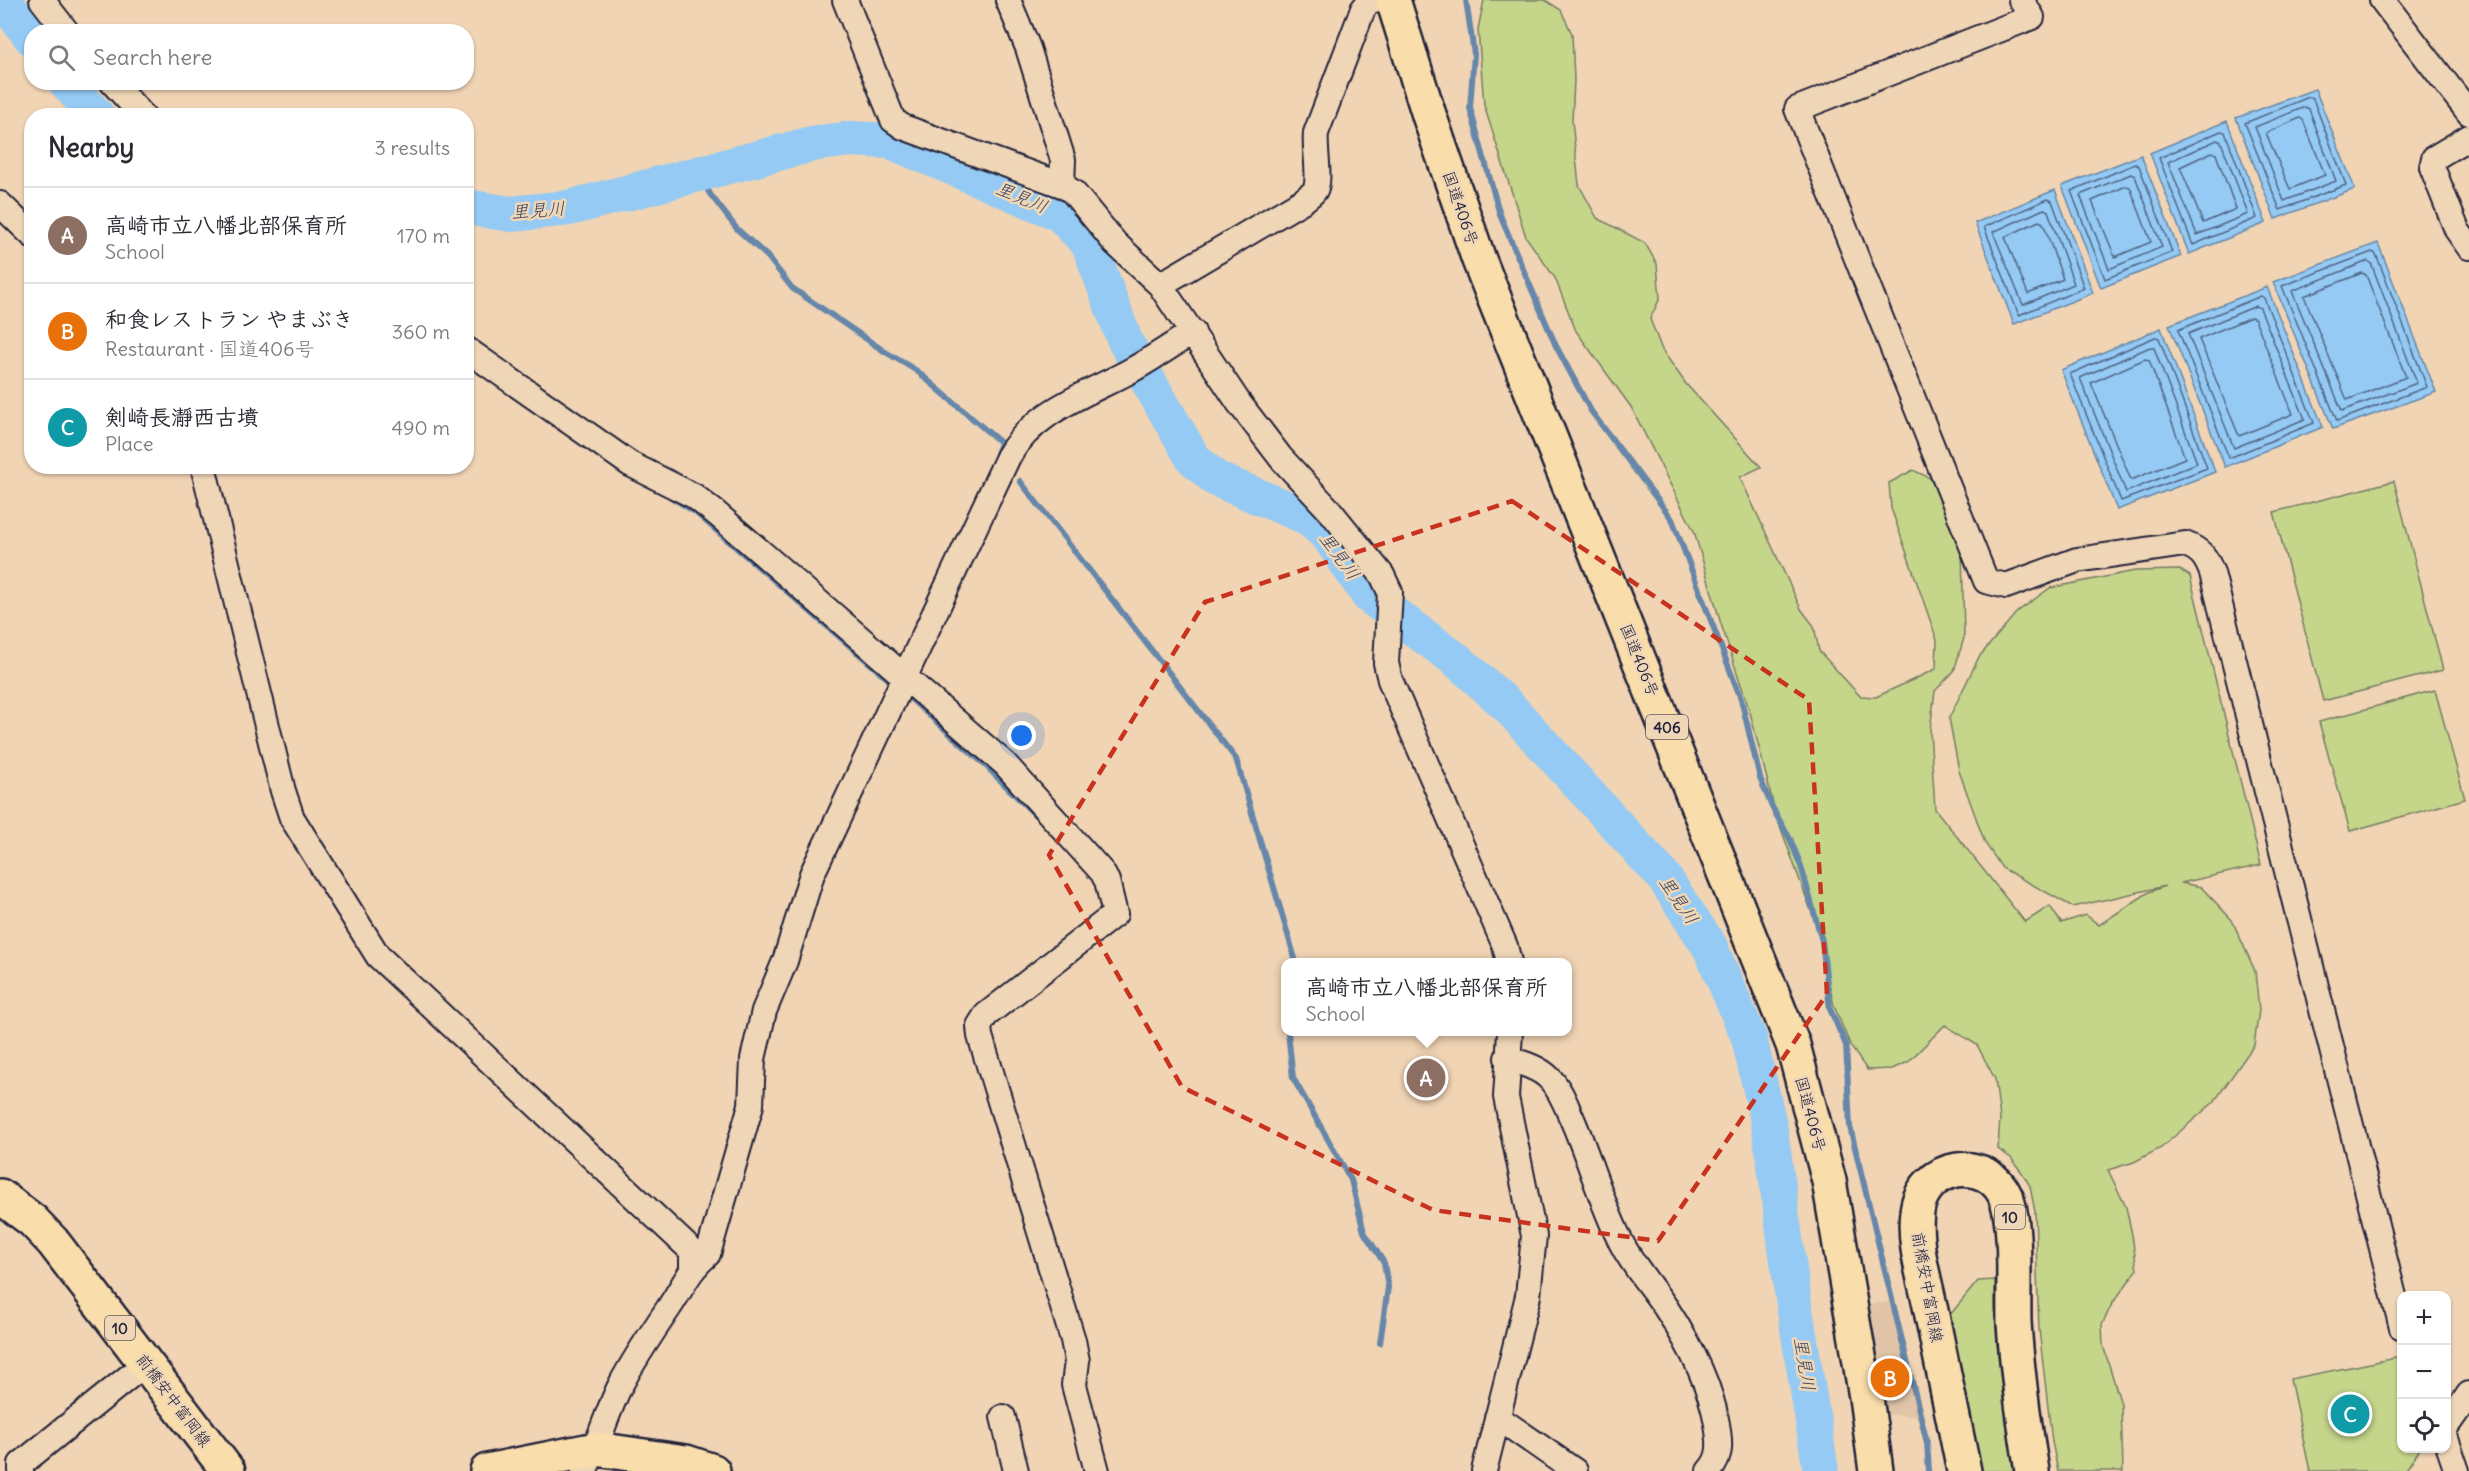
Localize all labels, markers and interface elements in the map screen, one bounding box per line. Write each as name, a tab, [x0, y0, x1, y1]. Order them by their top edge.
search box	[24, 24, 474, 90]
icon: search	[45, 41, 78, 74]
text: Search here	[93, 43, 212, 71]
text: Nearby	[48, 131, 134, 164]
text: 3 results	[374, 135, 450, 160]
street label: 国道406号	[1439, 168, 1483, 248]
water label: 里見川	[993, 176, 1051, 218]
water label: 里見川	[510, 197, 566, 223]
text: 高崎市立八幡北部保育所	[105, 211, 347, 239]
text: A	[61, 223, 74, 248]
text: 170 m	[397, 223, 450, 248]
text: School	[105, 239, 165, 264]
text: 和食レストラン やまぶき	[105, 305, 354, 333]
text: B	[61, 319, 74, 344]
text: 360 m	[392, 319, 450, 344]
text: Restaurant · 国道406号	[105, 336, 315, 361]
text: 剣崎長瀞西古墳	[105, 403, 259, 431]
text: C	[61, 415, 74, 440]
text: 490 m	[391, 415, 450, 440]
text: Place	[105, 431, 153, 456]
water label: 里見川	[1315, 527, 1365, 585]
street label: 国道406号	[1616, 621, 1664, 699]
road number: 406	[1646, 715, 1688, 739]
your location	[1007, 721, 1036, 750]
water label: 里見川	[1654, 871, 1704, 929]
popup	[1281, 958, 1572, 1036]
text: 高崎市立八幡北部保育所	[1305, 973, 1548, 1001]
text: School	[1305, 1001, 1365, 1026]
pin: A	[1406, 1056, 1446, 1100]
street label: 国道406号	[1791, 1074, 1831, 1154]
road number: 10	[1995, 1205, 2025, 1229]
street label: 前橋安中富岡線	[1908, 1230, 1948, 1344]
map controls	[2397, 1291, 2451, 1453]
button: +	[2397, 1291, 2451, 1345]
road number: 10	[105, 1316, 135, 1340]
water label: 里見川	[1789, 1336, 1821, 1392]
button: −	[2397, 1345, 2451, 1399]
street label: 前橋安中富岡線	[132, 1349, 216, 1451]
pin: B	[1870, 1356, 1910, 1400]
pin: C	[2330, 1392, 2370, 1436]
button: locate	[2397, 1399, 2451, 1453]

